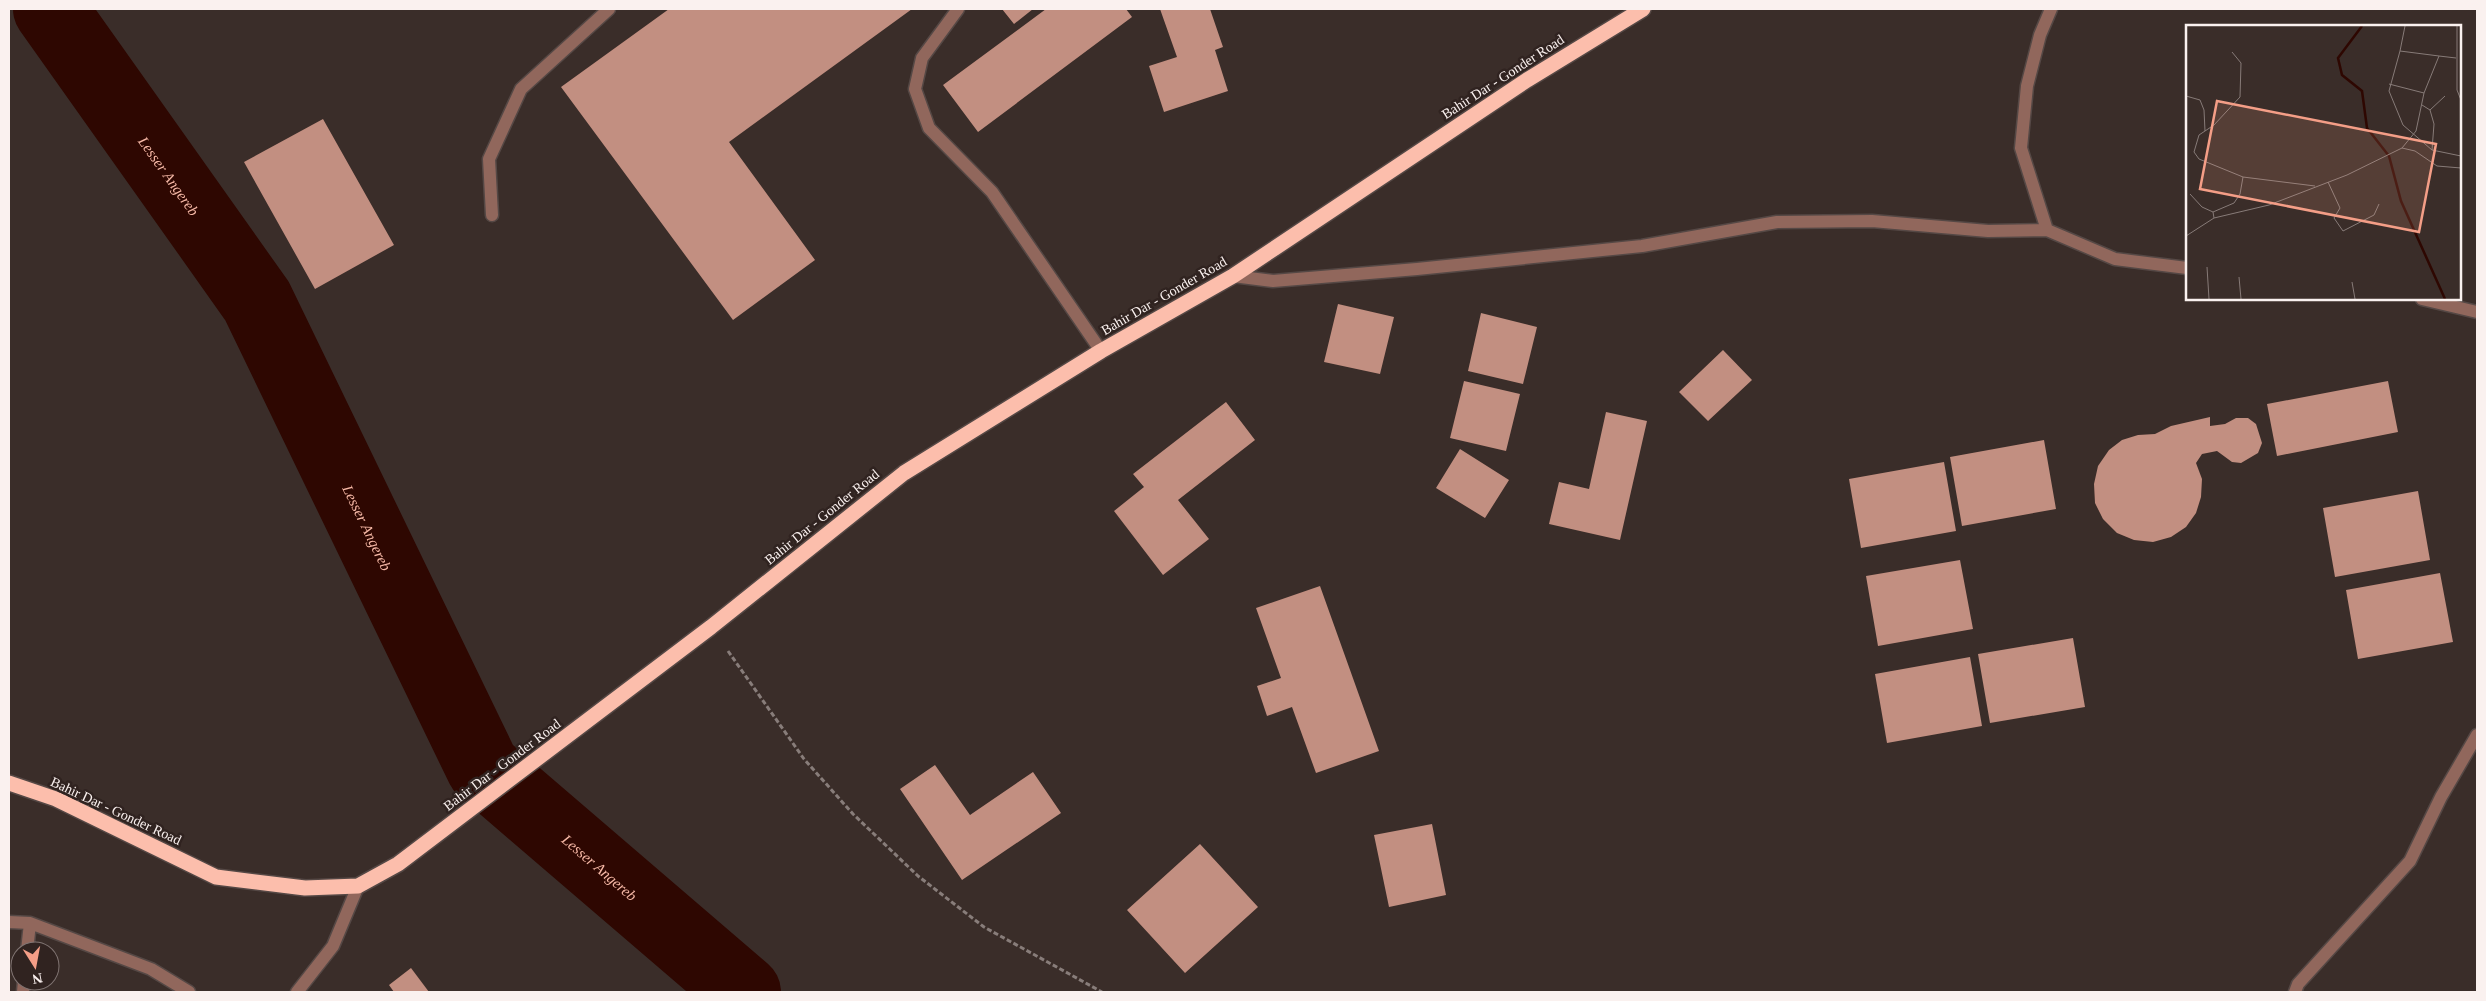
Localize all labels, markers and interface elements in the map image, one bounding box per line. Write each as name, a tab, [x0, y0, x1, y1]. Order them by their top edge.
inset map	[2186, 25, 2461, 300]
street label: Bahir Dar - Gonder Road	[1439, 32, 1567, 122]
water label: Lesser Angereb	[135, 133, 202, 219]
street label: Bahir Dar - Gonder Road	[1099, 254, 1229, 338]
street label: Bahir Dar - Gonder Road	[762, 466, 882, 568]
water label: Lesser Angereb	[339, 482, 394, 574]
street label: Bahir Dar - Gonder Road	[441, 716, 563, 814]
street label: Bahir Dar - Gonder Road	[48, 774, 184, 848]
water label: Lesser Angereb	[558, 831, 640, 904]
north arrow	[10, 941, 60, 991]
text: N	[31, 970, 44, 987]

